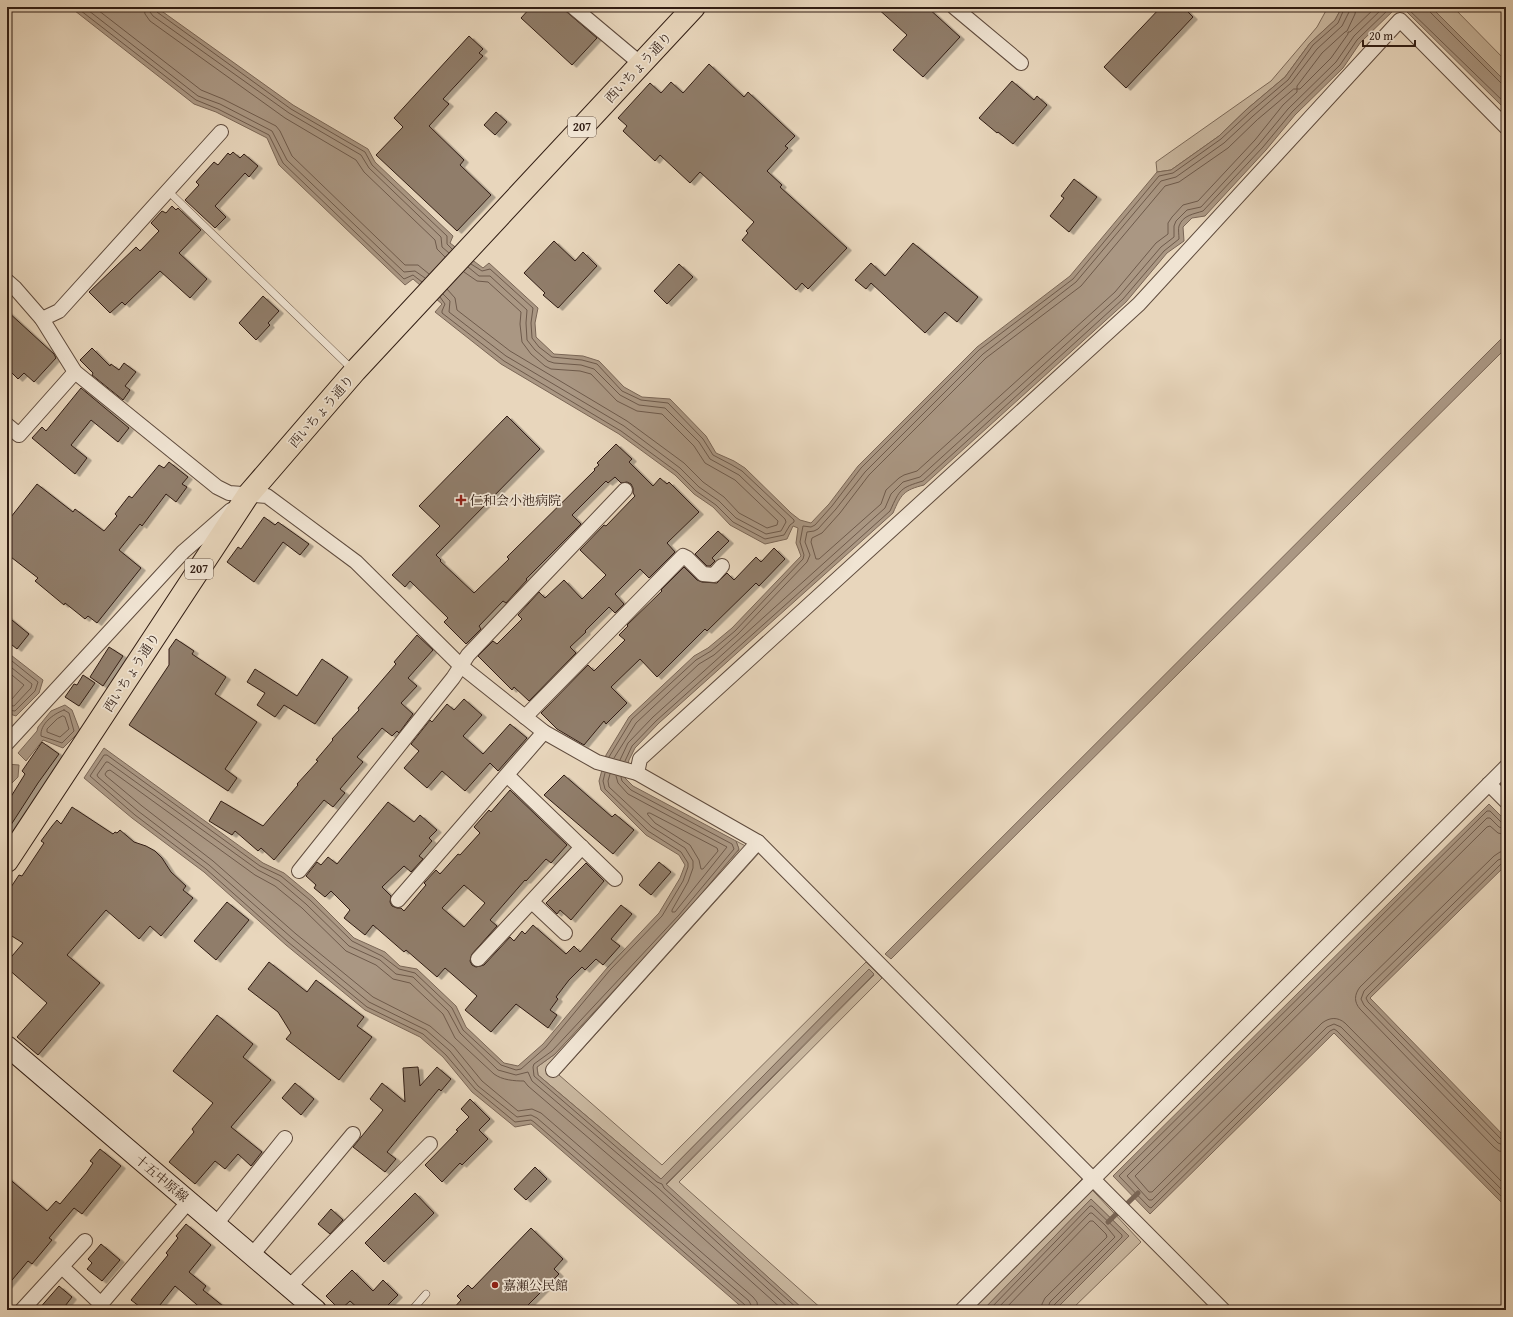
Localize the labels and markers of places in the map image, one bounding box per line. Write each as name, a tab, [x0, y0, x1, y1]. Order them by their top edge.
place label: 仁和会小池病院	[470, 491, 561, 510]
marker: 仁和会小池病院	[455, 494, 467, 506]
place label: 嘉瀬公民館	[503, 1276, 568, 1295]
marker: 嘉瀬公民館	[490, 1280, 500, 1290]

